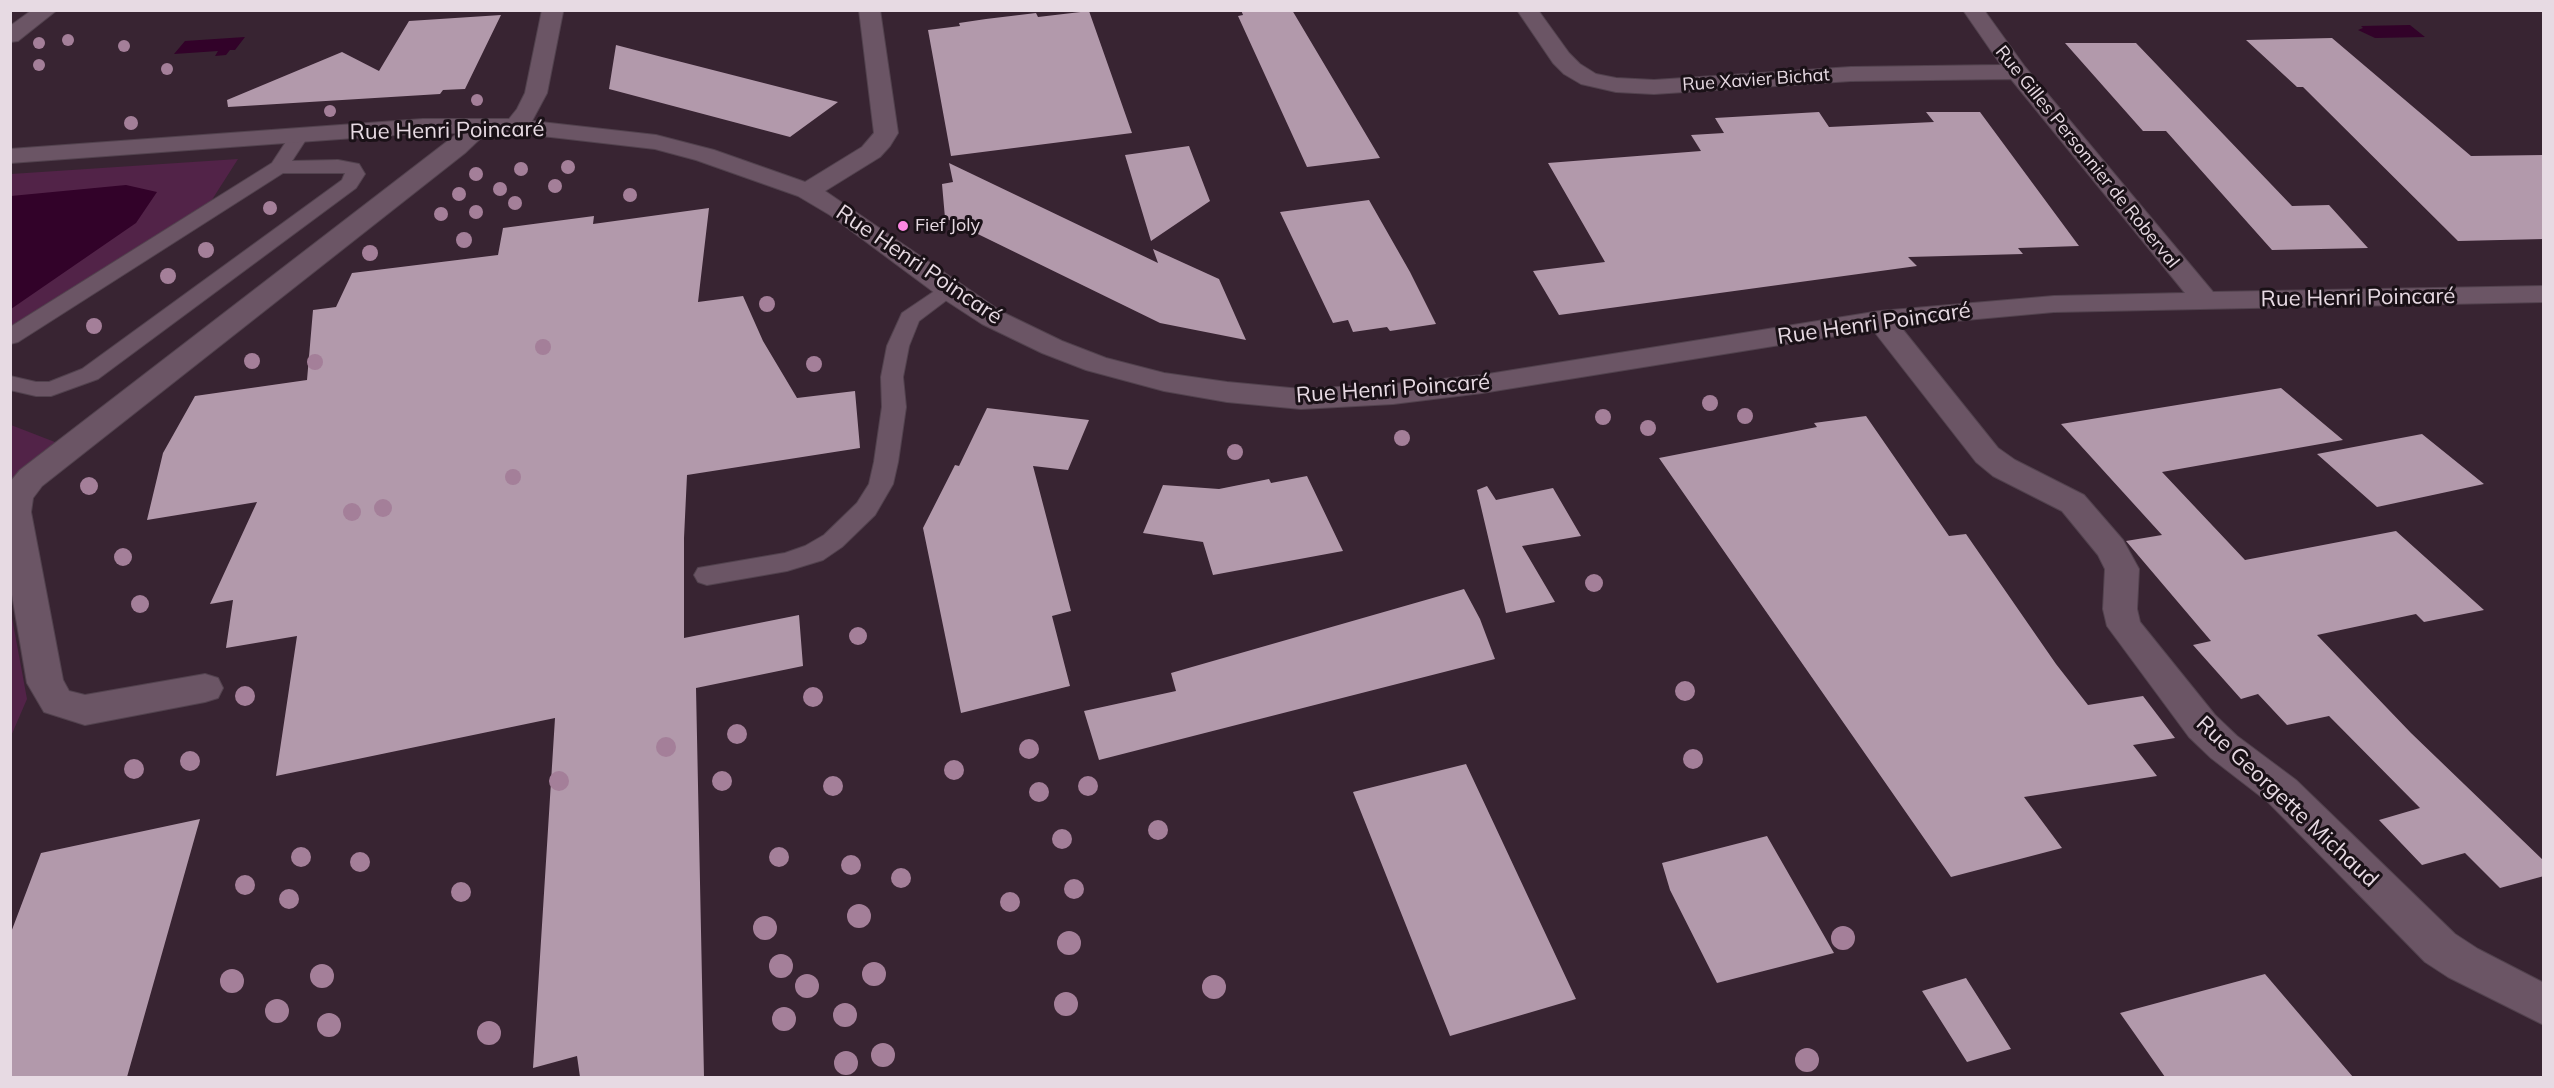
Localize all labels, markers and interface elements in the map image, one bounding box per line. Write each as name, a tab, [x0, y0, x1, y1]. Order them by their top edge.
street label: Rue Gilles Personnier de Roberval	[1991, 41, 2183, 273]
street label: Rue Xavier Bichat	[1682, 64, 1830, 96]
street label: Rue Henri Poincaré	[349, 116, 545, 146]
street label: Rue Henri Poincaré	[831, 200, 1007, 330]
place label: Fief Joly	[915, 215, 980, 237]
marker: Fief Joly	[896, 219, 910, 233]
street label: Rue Henri Poincaré	[2260, 283, 2456, 313]
street label: Rue Henri Poincaré	[1776, 297, 1972, 351]
street label: Rue Henri Poincaré	[1295, 369, 1491, 409]
street label: Rue Georgette Michaud	[2191, 711, 2383, 893]

